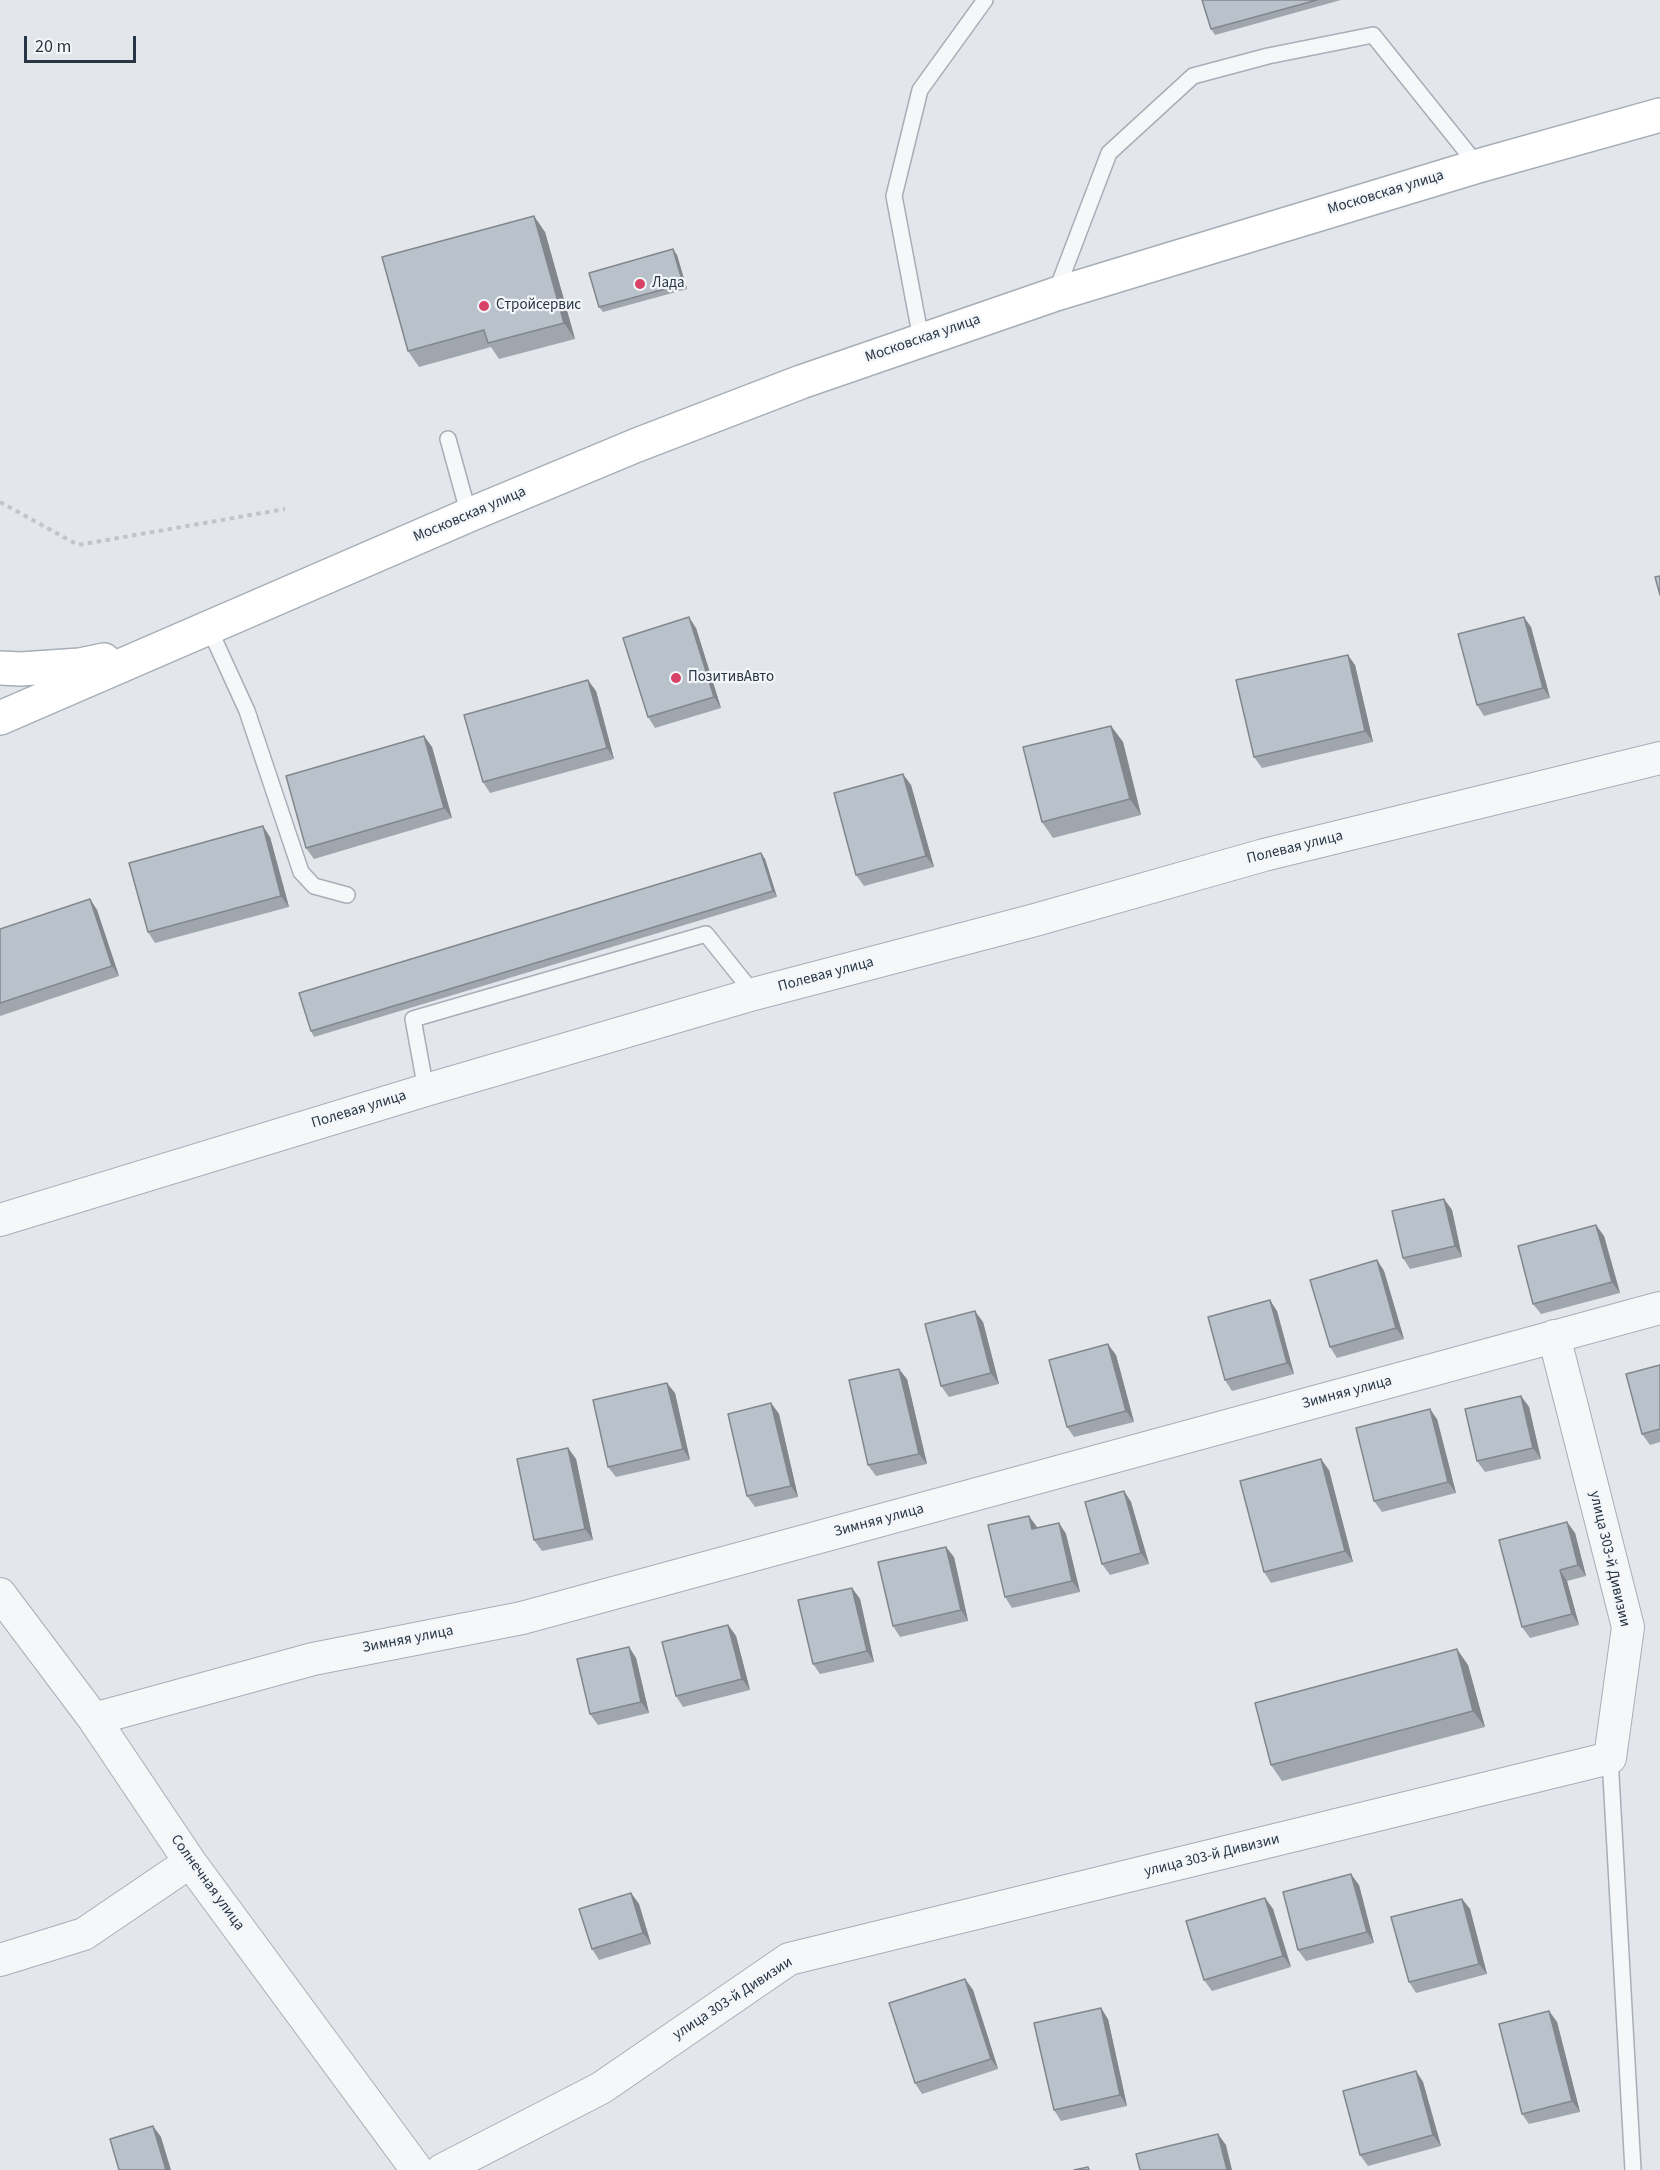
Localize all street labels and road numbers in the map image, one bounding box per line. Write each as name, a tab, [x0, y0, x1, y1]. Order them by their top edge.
street label: Московская улица	[1326, 167, 1446, 219]
street label: Московская улица	[863, 311, 983, 367]
street label: Московская улица	[411, 483, 529, 547]
street label: Полевая улица	[1245, 827, 1345, 869]
street label: Полевая улица	[776, 954, 876, 996]
street label: Полевая улица	[309, 1087, 409, 1133]
street label: Зимняя улица	[1300, 1372, 1394, 1414]
street label: улица 303-й Дивизии	[1585, 1489, 1633, 1629]
street label: Зимняя улица	[832, 1500, 926, 1542]
street label: Зимняя улица	[361, 1622, 455, 1658]
street label: улица 303-й Дивизии	[1142, 1830, 1282, 1882]
street label: Солнечная улица	[166, 1831, 248, 1935]
street label: улица 303-й Дивизии	[670, 1954, 796, 2044]

